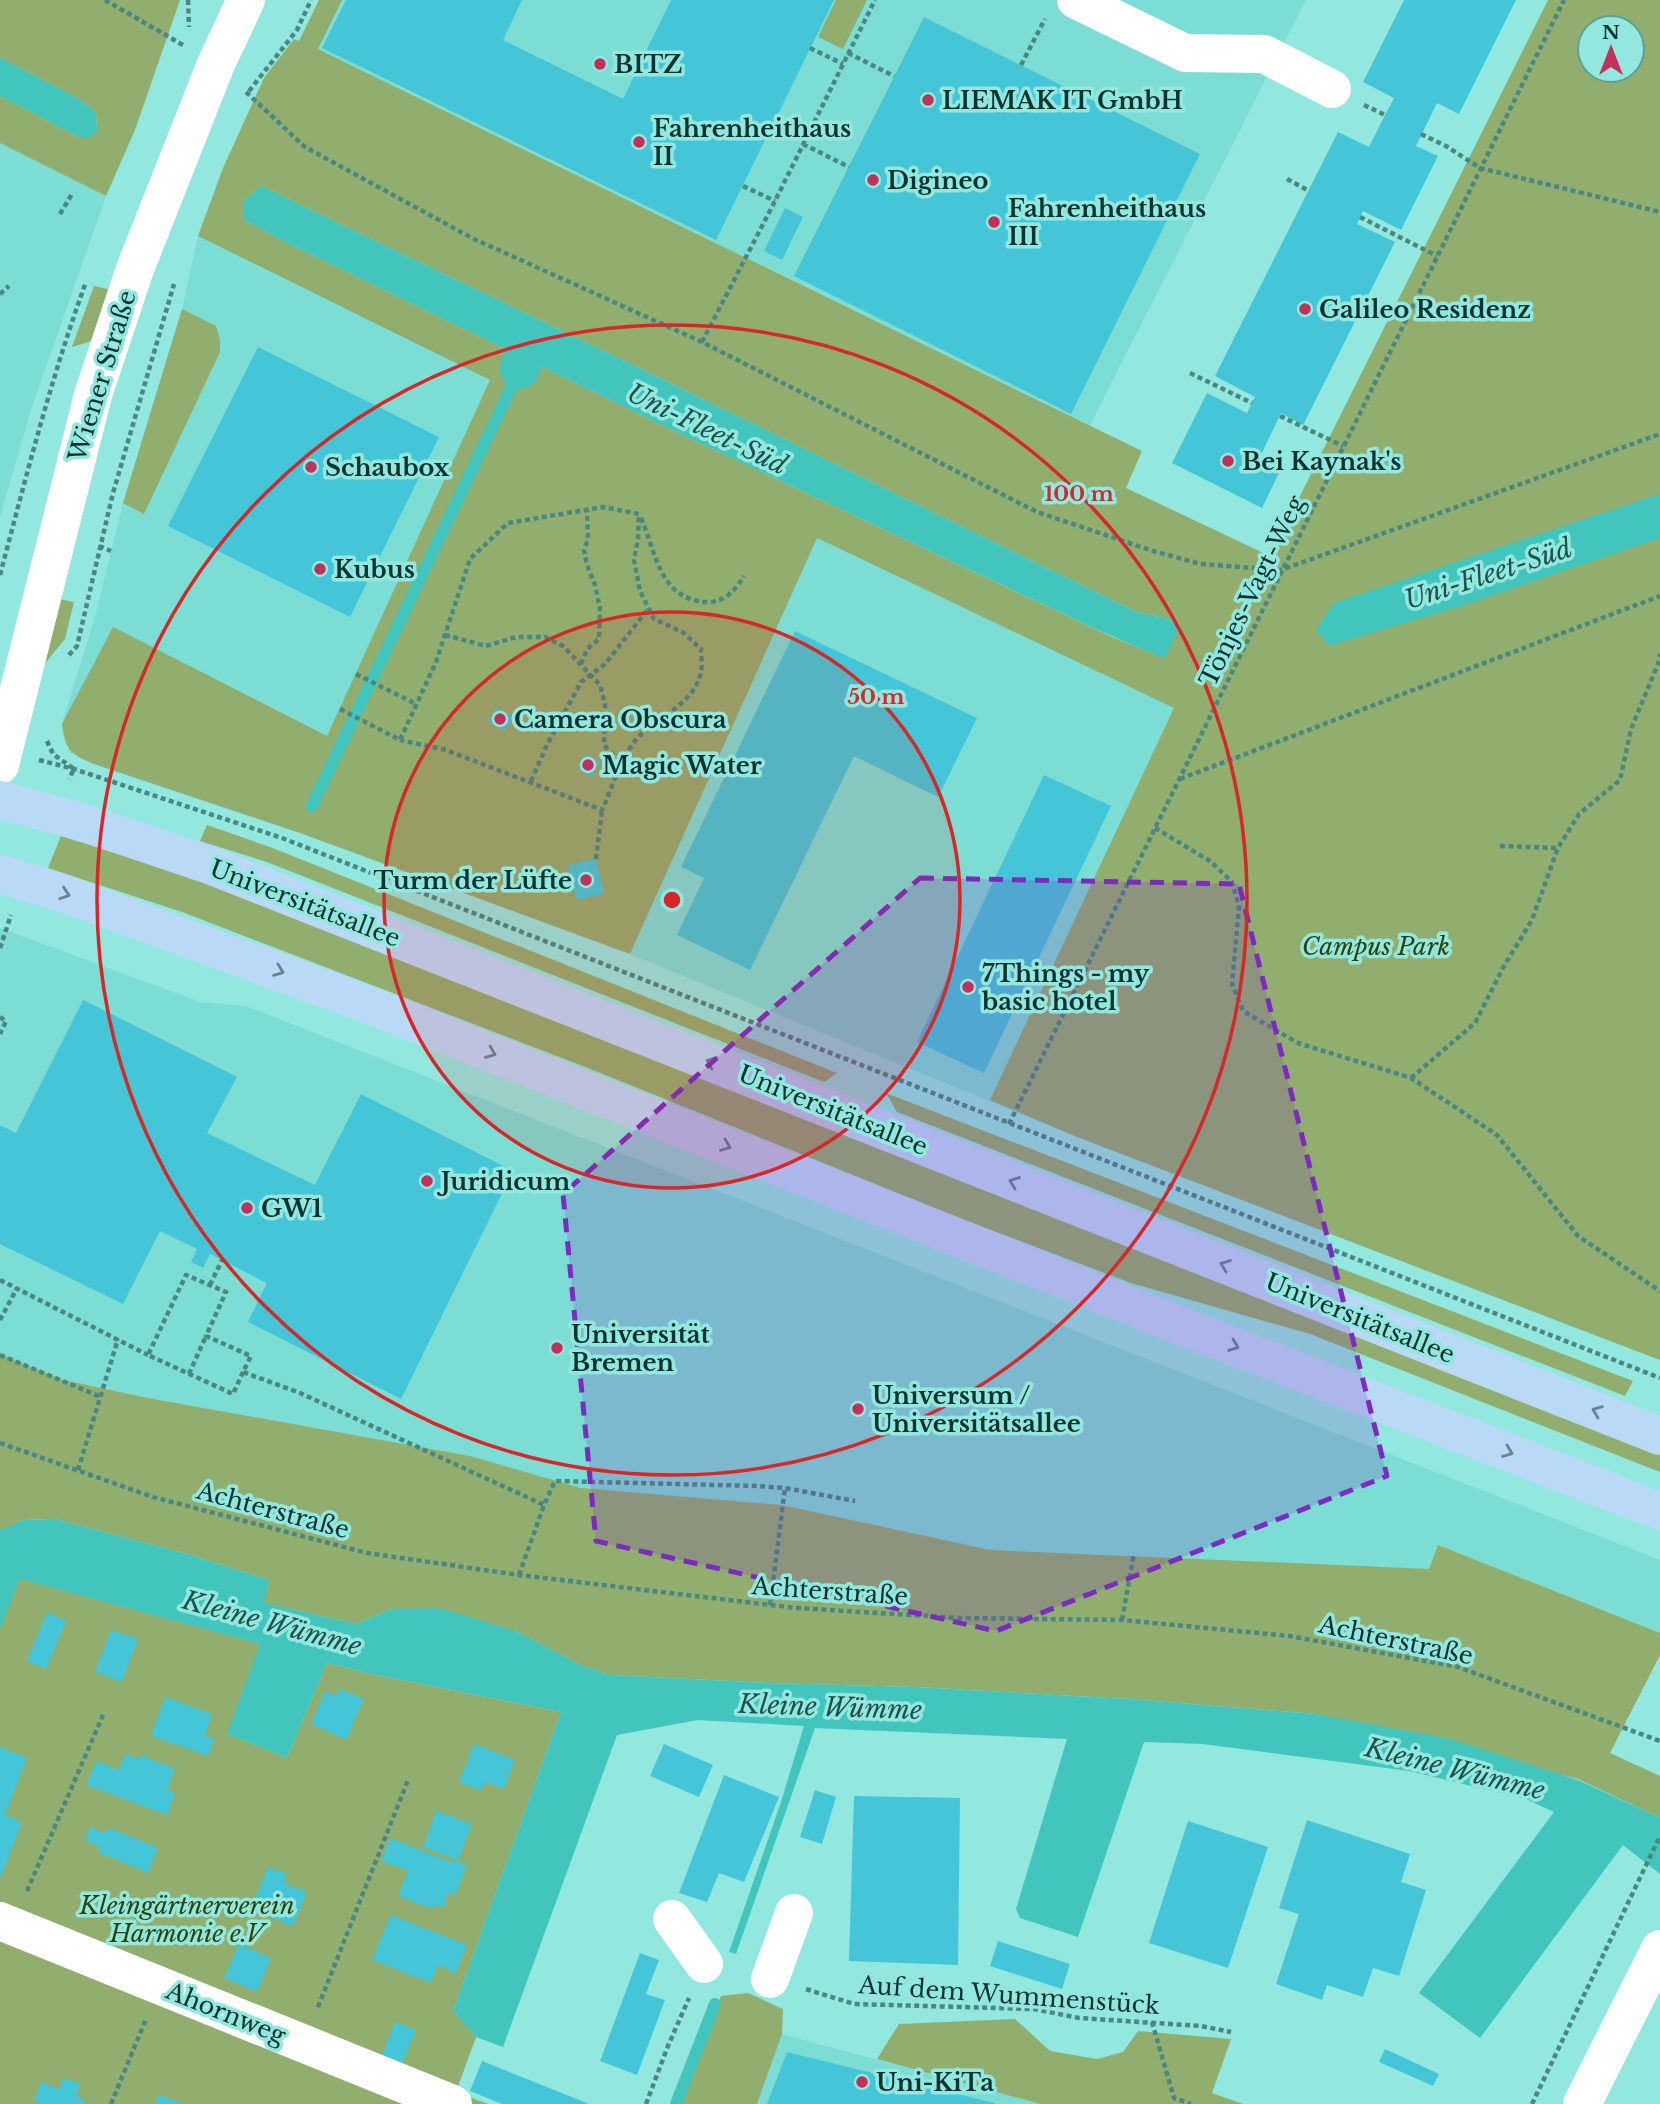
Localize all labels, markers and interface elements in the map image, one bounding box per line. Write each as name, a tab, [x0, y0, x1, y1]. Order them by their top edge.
north arrow	[1576, 14, 1646, 84]
text: N	[1602, 21, 1620, 44]
place label: BITZ	[614, 50, 682, 79]
marker: BITZ	[592, 56, 608, 72]
place label: LIEMAK IT GmbH	[942, 86, 1183, 115]
marker: LIEMAK IT GmbH	[920, 92, 936, 108]
place label: Fahrenheithaus II	[653, 114, 851, 171]
marker: Fahrenheithaus II	[631, 134, 647, 150]
place label: Digineo	[887, 166, 988, 195]
marker: Digineo	[865, 172, 881, 188]
place label: Fahrenheithaus III	[1008, 194, 1206, 251]
marker: Fahrenheithaus III	[986, 214, 1002, 230]
street label: Wiener Straße	[62, 287, 142, 466]
place label: Galileo Residenz	[1319, 295, 1531, 324]
marker: Galileo Residenz	[1297, 301, 1313, 317]
water label: Uni-Fleet-Süd	[622, 377, 793, 482]
place label: Bei Kaynak's	[1242, 447, 1402, 476]
place label: Schaubox	[325, 453, 450, 482]
marker: Bei Kaynak's	[1220, 453, 1236, 469]
marker: Schaubox	[303, 459, 319, 475]
text: 100 m	[1044, 481, 1114, 507]
street label: Tönjes-Vagt-Weg	[1193, 490, 1311, 691]
water label: Uni-Fleet-Süd	[1400, 532, 1576, 616]
place label: Kubus	[334, 555, 415, 584]
marker: Kubus	[312, 561, 328, 577]
text: 50 m	[847, 684, 905, 710]
place label: Camera Obscura	[514, 705, 727, 734]
marker: Camera Obscura	[492, 711, 508, 727]
place label: Magic Water	[602, 751, 762, 780]
marker: Magic Water	[580, 757, 596, 773]
street label: Universitätsallee	[206, 853, 404, 953]
place label: Turm der Lüfte	[373, 866, 572, 895]
marker: Turm der Lüfte	[578, 872, 594, 888]
one-way arrow	[59, 886, 71, 900]
centre of rings	[660, 888, 684, 912]
park label: Campus Park	[1302, 932, 1450, 961]
place label: 7Things - my basic hotel	[981, 959, 1150, 1016]
one-way arrow	[273, 963, 285, 977]
marker: 7Things - my basic hotel	[960, 979, 976, 995]
one-way arrow	[485, 1045, 497, 1059]
one-way arrow	[705, 1057, 717, 1071]
street label: Universitätsallee	[734, 1059, 932, 1161]
one-way arrow	[719, 1137, 731, 1151]
place label: Juridicum	[436, 1167, 571, 1196]
marker: Juridicum	[419, 1173, 435, 1189]
one-way arrow	[1008, 1176, 1020, 1190]
place label: GW1	[261, 1194, 322, 1223]
marker: GW1	[239, 1200, 255, 1216]
one-way arrow	[1220, 1259, 1232, 1273]
street label: Universitätsallee	[1261, 1267, 1459, 1369]
place label: Universität Bremen	[571, 1320, 711, 1377]
one-way arrow	[1228, 1338, 1240, 1352]
marker: Universität Bremen	[549, 1340, 565, 1356]
place label: Universum / Universitätsallee	[872, 1381, 1081, 1438]
marker: Universum / Universitätsallee	[850, 1401, 866, 1417]
one-way arrow	[1591, 1406, 1603, 1420]
one-way arrow	[1501, 1444, 1513, 1458]
street label: Achterstraße	[193, 1475, 352, 1544]
street label: Achterstraße	[750, 1571, 909, 1611]
water label: Kleine Wümme	[178, 1583, 365, 1662]
street label: Achterstraße	[1315, 1609, 1476, 1670]
water label: Kleine Wümme	[737, 1688, 923, 1726]
water label: Kleine Wümme	[1361, 1731, 1548, 1807]
park label: Kleingärtnerverein Harmonie e.V	[78, 1891, 295, 1948]
street label: Auf dem Wummenstück	[856, 1970, 1161, 2020]
street label: Ahornweg	[161, 1976, 291, 2050]
place label: Uni-KiTa	[876, 2068, 994, 2097]
marker: Uni-KiTa	[854, 2074, 870, 2090]

